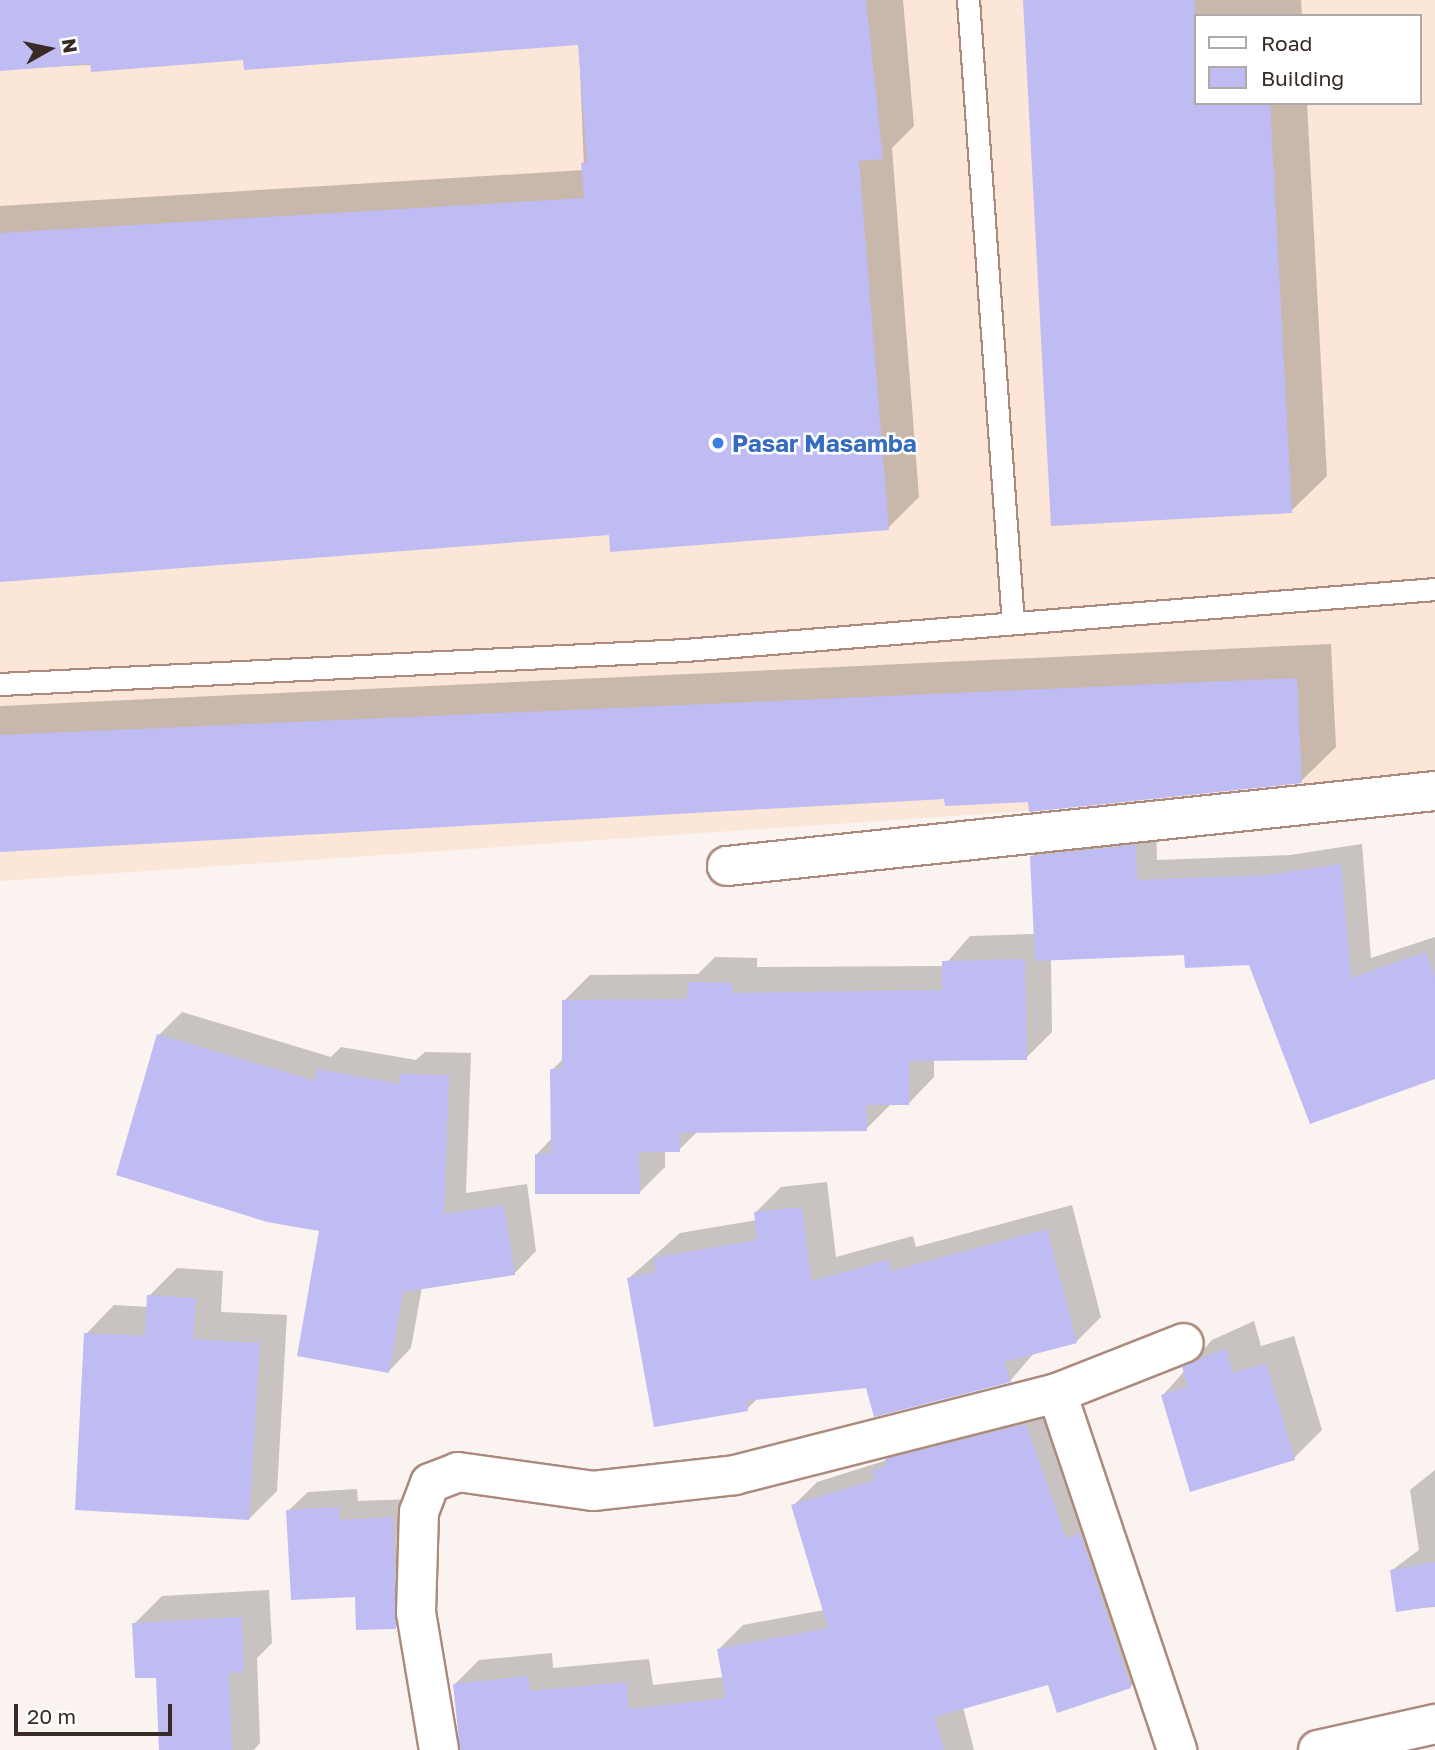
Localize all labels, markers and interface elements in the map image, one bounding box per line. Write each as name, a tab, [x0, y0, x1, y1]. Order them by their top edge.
north arrow	[14, 14, 84, 84]
legend	[1194, 14, 1421, 105]
text: Road	[1261, 30, 1312, 56]
text: N	[58, 37, 83, 55]
text: Building	[1261, 65, 1344, 91]
place label: Pasar Masamba	[732, 429, 917, 457]
marker: Pasar Masamba	[710, 435, 726, 451]
scale bar	[18, 1690, 175, 1734]
text: 20 m	[27, 1703, 76, 1729]

